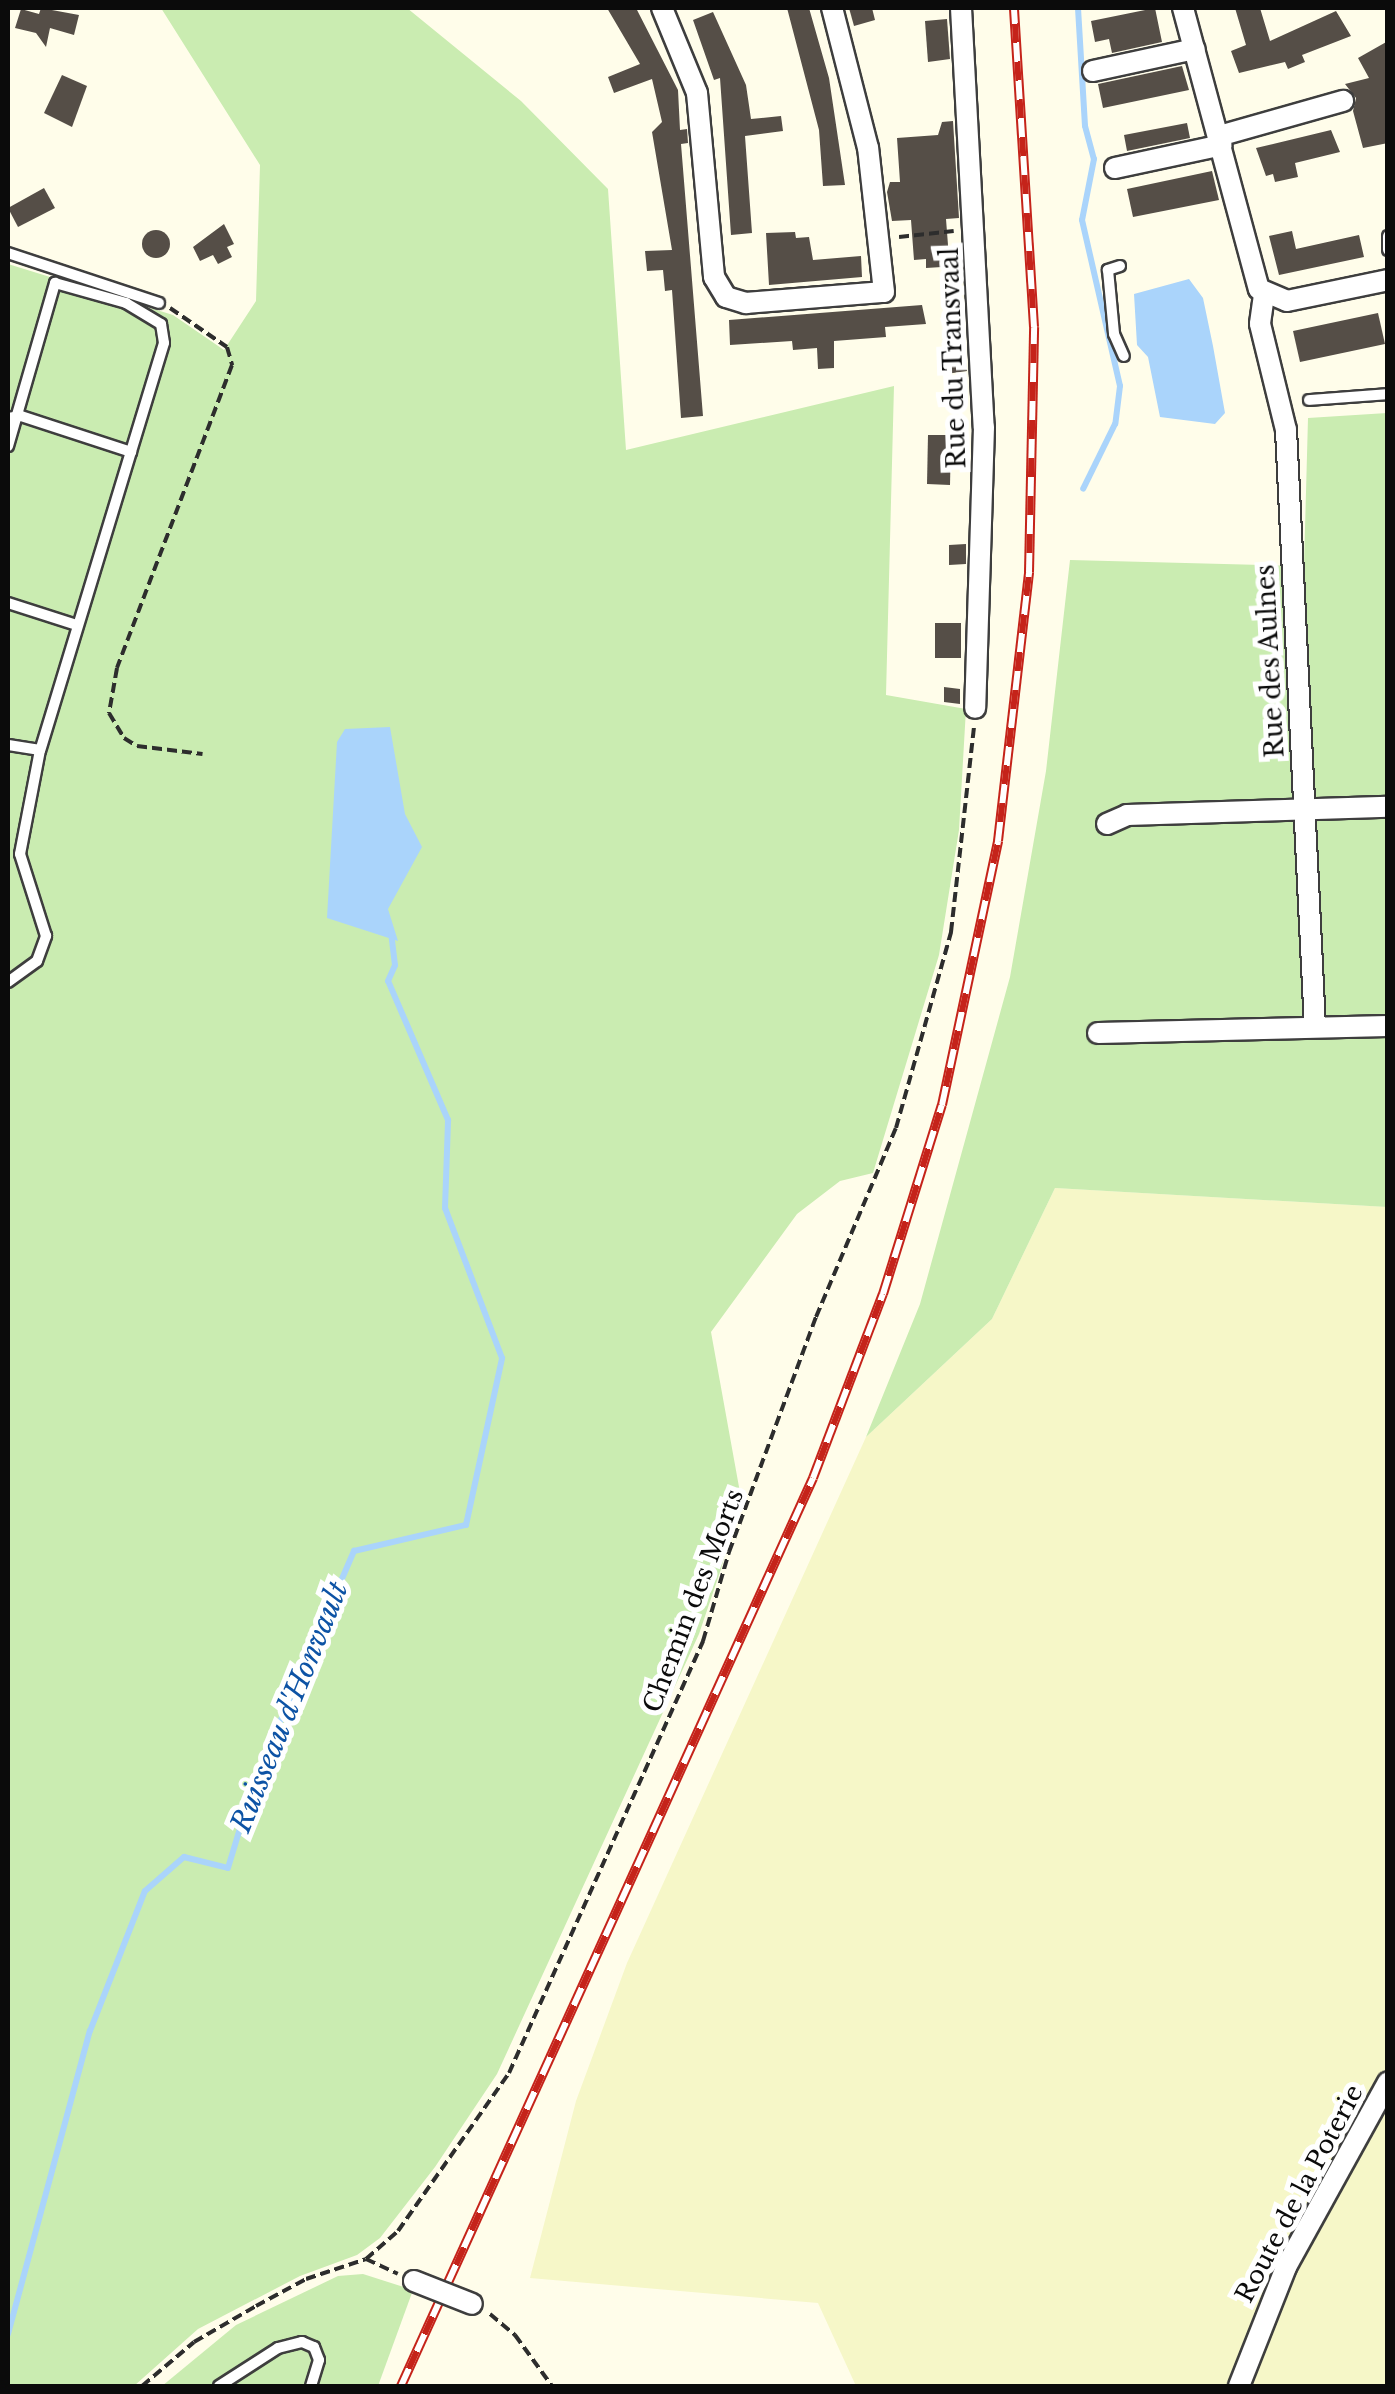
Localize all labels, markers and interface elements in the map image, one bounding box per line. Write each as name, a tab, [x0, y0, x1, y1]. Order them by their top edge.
street label: Rue du Transvaal	[935, 247, 973, 469]
street label: Rue des Aulnes	[1251, 563, 1291, 759]
street label: Chemin des Morts	[638, 1485, 750, 1717]
water label: Ruisseau d'Honvault	[224, 1576, 356, 1838]
street label: Route de la Poterie	[1230, 2080, 1370, 2308]

